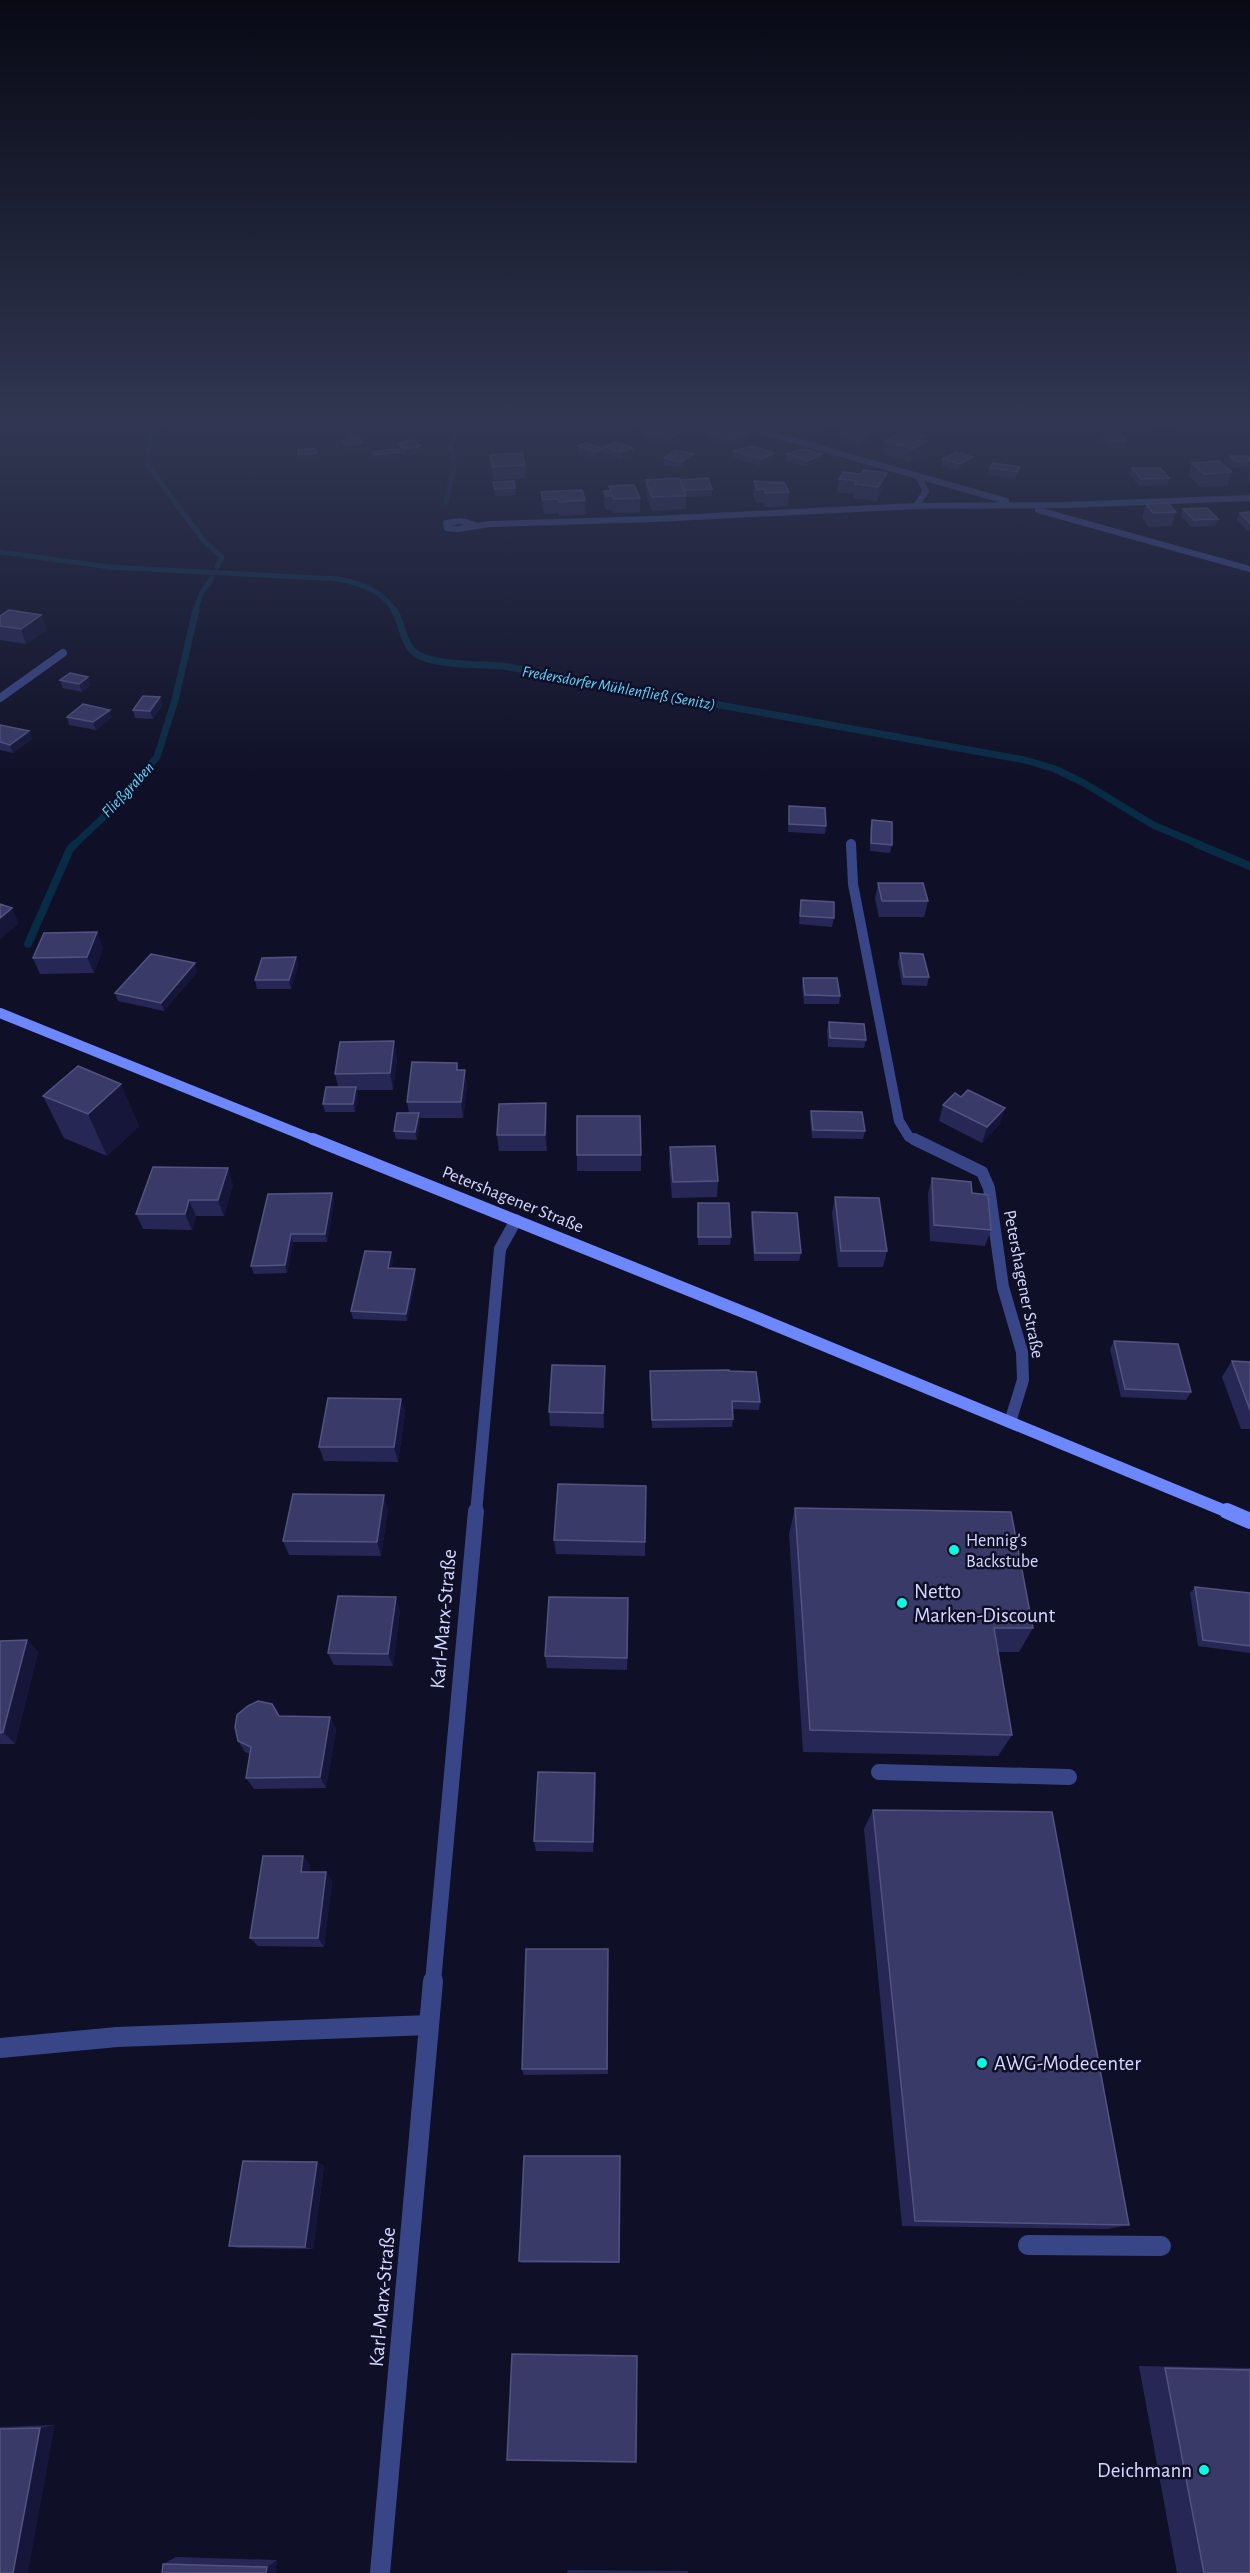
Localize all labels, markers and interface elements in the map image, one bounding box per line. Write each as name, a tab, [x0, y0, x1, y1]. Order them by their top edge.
water label: Fredersdorfer Mühlenfließ (Senitz)	[521, 663, 717, 713]
water label: Fließgraben	[98, 759, 157, 820]
street label: Petershagener Straße	[439, 1163, 586, 1237]
street label: Petershagener Straße	[1000, 1208, 1046, 1360]
place label: Hennig's Backstube	[966, 1532, 1038, 1571]
marker: Hennig's Backstube	[947, 1543, 961, 1557]
street label: Karl-Marx-Straße	[427, 1548, 460, 1690]
place label: Netto Marken-Discount	[914, 1581, 1055, 1626]
marker: Netto Marken-Discount	[895, 1596, 909, 1610]
place label: AWG-Modecenter	[994, 2053, 1141, 2074]
marker: AWG-Modecenter	[975, 2056, 989, 2070]
street label: Karl-Marx-Straße	[366, 2226, 399, 2368]
place label: Deichmann	[1097, 2460, 1192, 2481]
marker: Deichmann	[1197, 2463, 1211, 2477]

